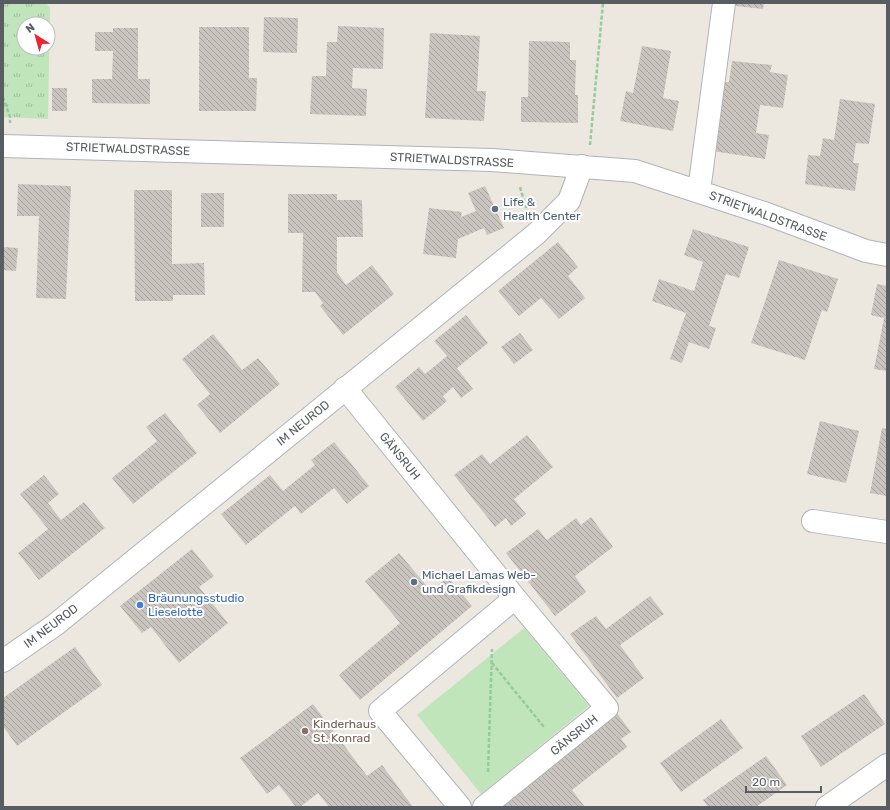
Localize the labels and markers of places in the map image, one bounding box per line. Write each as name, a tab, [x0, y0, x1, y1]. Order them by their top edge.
place label: Life & Health Center	[503, 195, 581, 223]
marker: Life & Health Center	[490, 204, 500, 214]
place label: Michael Lamas Web- und Grafikdesign	[422, 568, 536, 596]
marker: Michael Lamas Web- und Grafikdesign	[409, 577, 419, 587]
place label: Bräunungsstudio Lieselotte	[148, 591, 244, 619]
marker: Bräunungsstudio Lieselotte	[135, 600, 145, 610]
place label: Kinderhaus St. Konrad	[313, 717, 376, 745]
marker: Kinderhaus St. Konrad	[300, 726, 310, 736]

